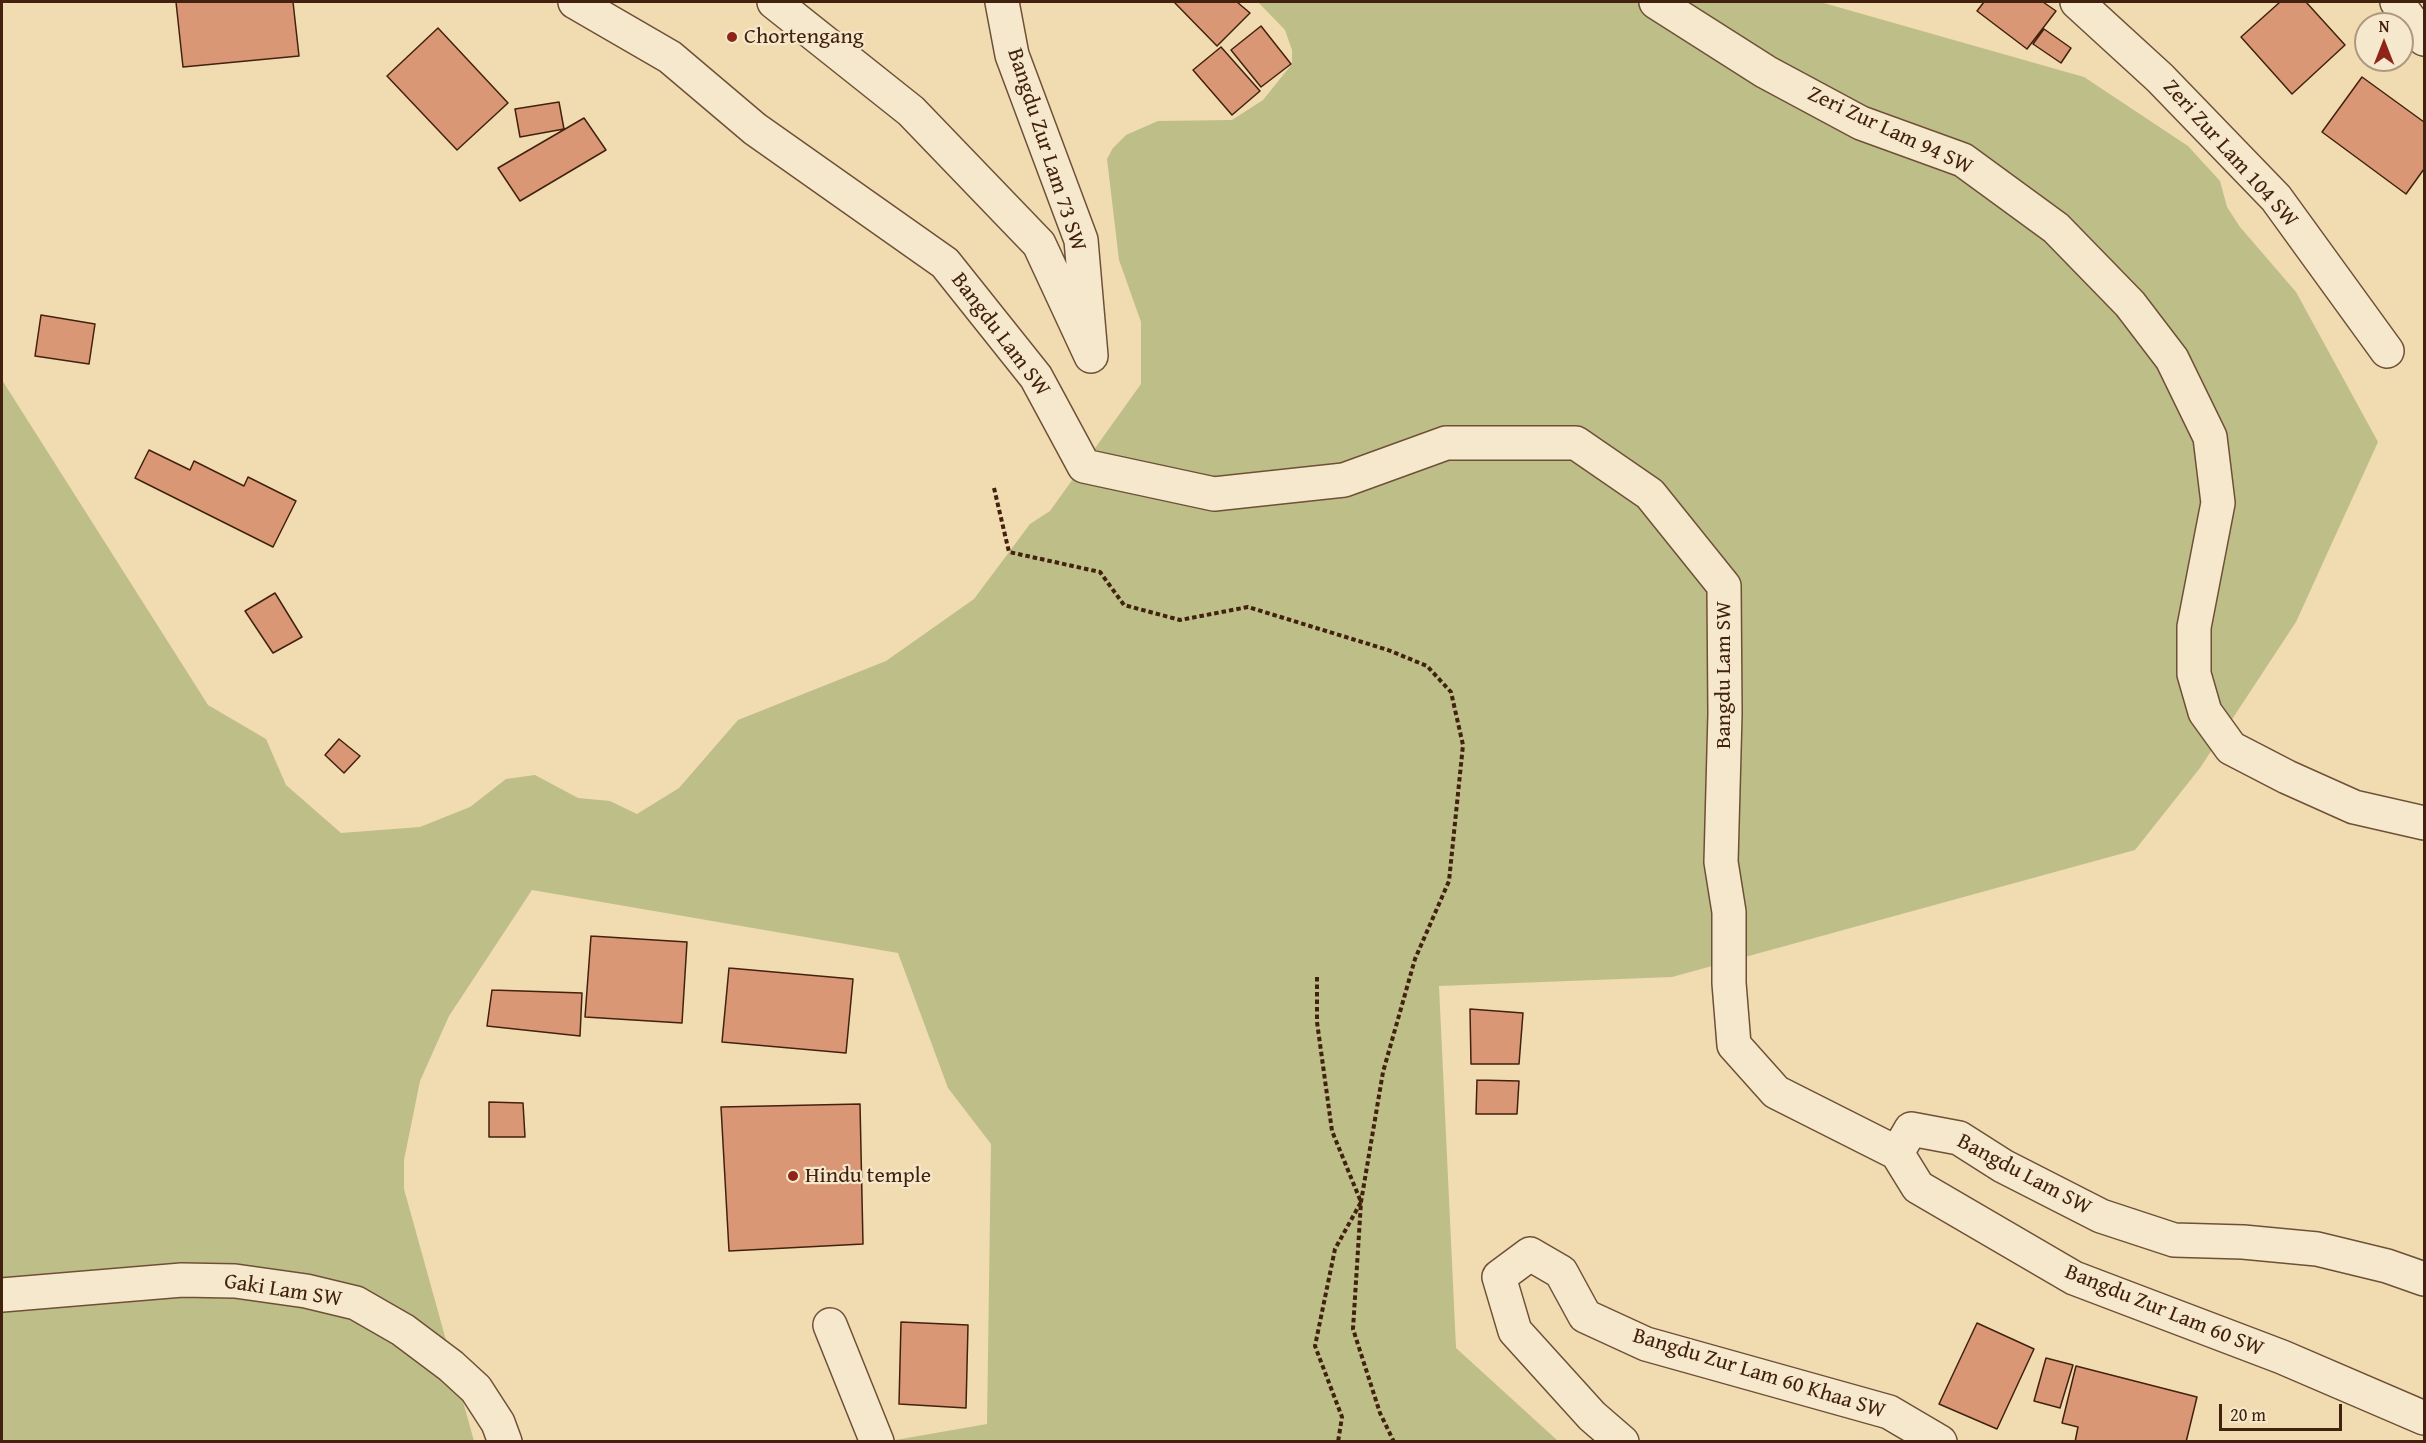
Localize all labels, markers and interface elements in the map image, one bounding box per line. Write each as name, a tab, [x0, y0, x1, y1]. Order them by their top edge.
north arrow	[2354, 12, 2414, 72]
text: N	[2379, 14, 2389, 38]
place label: Chortengang	[744, 24, 864, 50]
marker: Chortengang	[725, 30, 739, 44]
street label: Bangdu Zur Lam 73 SW	[1001, 45, 1091, 255]
street label: Zeri Zur Lam 104 SW	[2157, 75, 2303, 233]
street label: Zeri Zur Lam 94 SW	[1803, 81, 1977, 181]
street label: Bangdu Lam SW	[945, 268, 1055, 402]
street label: Bangdu Lam SW	[1711, 601, 1737, 749]
street label: Bangdu Lam SW	[1952, 1129, 2096, 1221]
place label: Hindu temple	[805, 1163, 931, 1189]
marker: Hindu temple	[786, 1169, 800, 1183]
street label: Bangdu Zur Lam 60 SW	[2061, 1259, 2267, 1363]
street label: Gaki Lam SW	[222, 1269, 344, 1313]
street label: Bangdu Zur Lam 60 Khaa SW	[1630, 1323, 1888, 1425]
scale bar	[2222, 1392, 2345, 1430]
text: 20 m	[2230, 1401, 2266, 1428]

